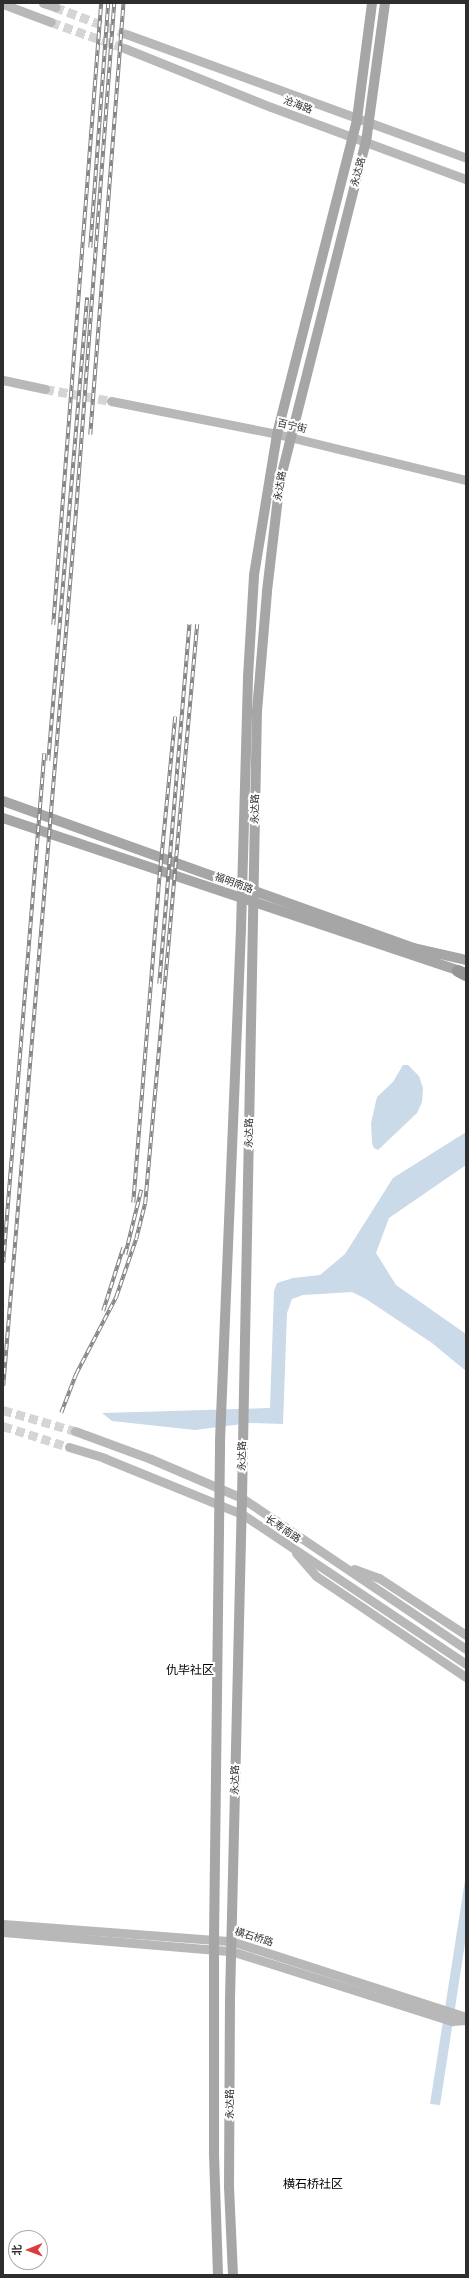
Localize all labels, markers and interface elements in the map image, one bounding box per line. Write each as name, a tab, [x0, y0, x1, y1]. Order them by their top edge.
street label: 沧海路	[282, 94, 314, 116]
street label: 永达路	[348, 156, 368, 188]
street label: 百宁街	[276, 417, 308, 435]
street label: 永达路	[272, 470, 288, 502]
street label: 永达路	[249, 794, 261, 824]
street label: 福明南路	[213, 871, 255, 895]
street label: 永达路	[243, 1118, 255, 1148]
street label: 永达路	[236, 1441, 248, 1471]
street label: 长寿南路	[263, 1513, 303, 1545]
district label: 仇毕社区	[166, 1664, 214, 1678]
street label: 永达路	[229, 1765, 241, 1795]
street label: 横石桥路	[233, 1925, 275, 1949]
street label: 永达路	[224, 2089, 236, 2119]
district label: 横石桥社区	[283, 2178, 343, 2192]
north arrow	[8, 2230, 48, 2270]
text: 北	[10, 2245, 24, 2256]

